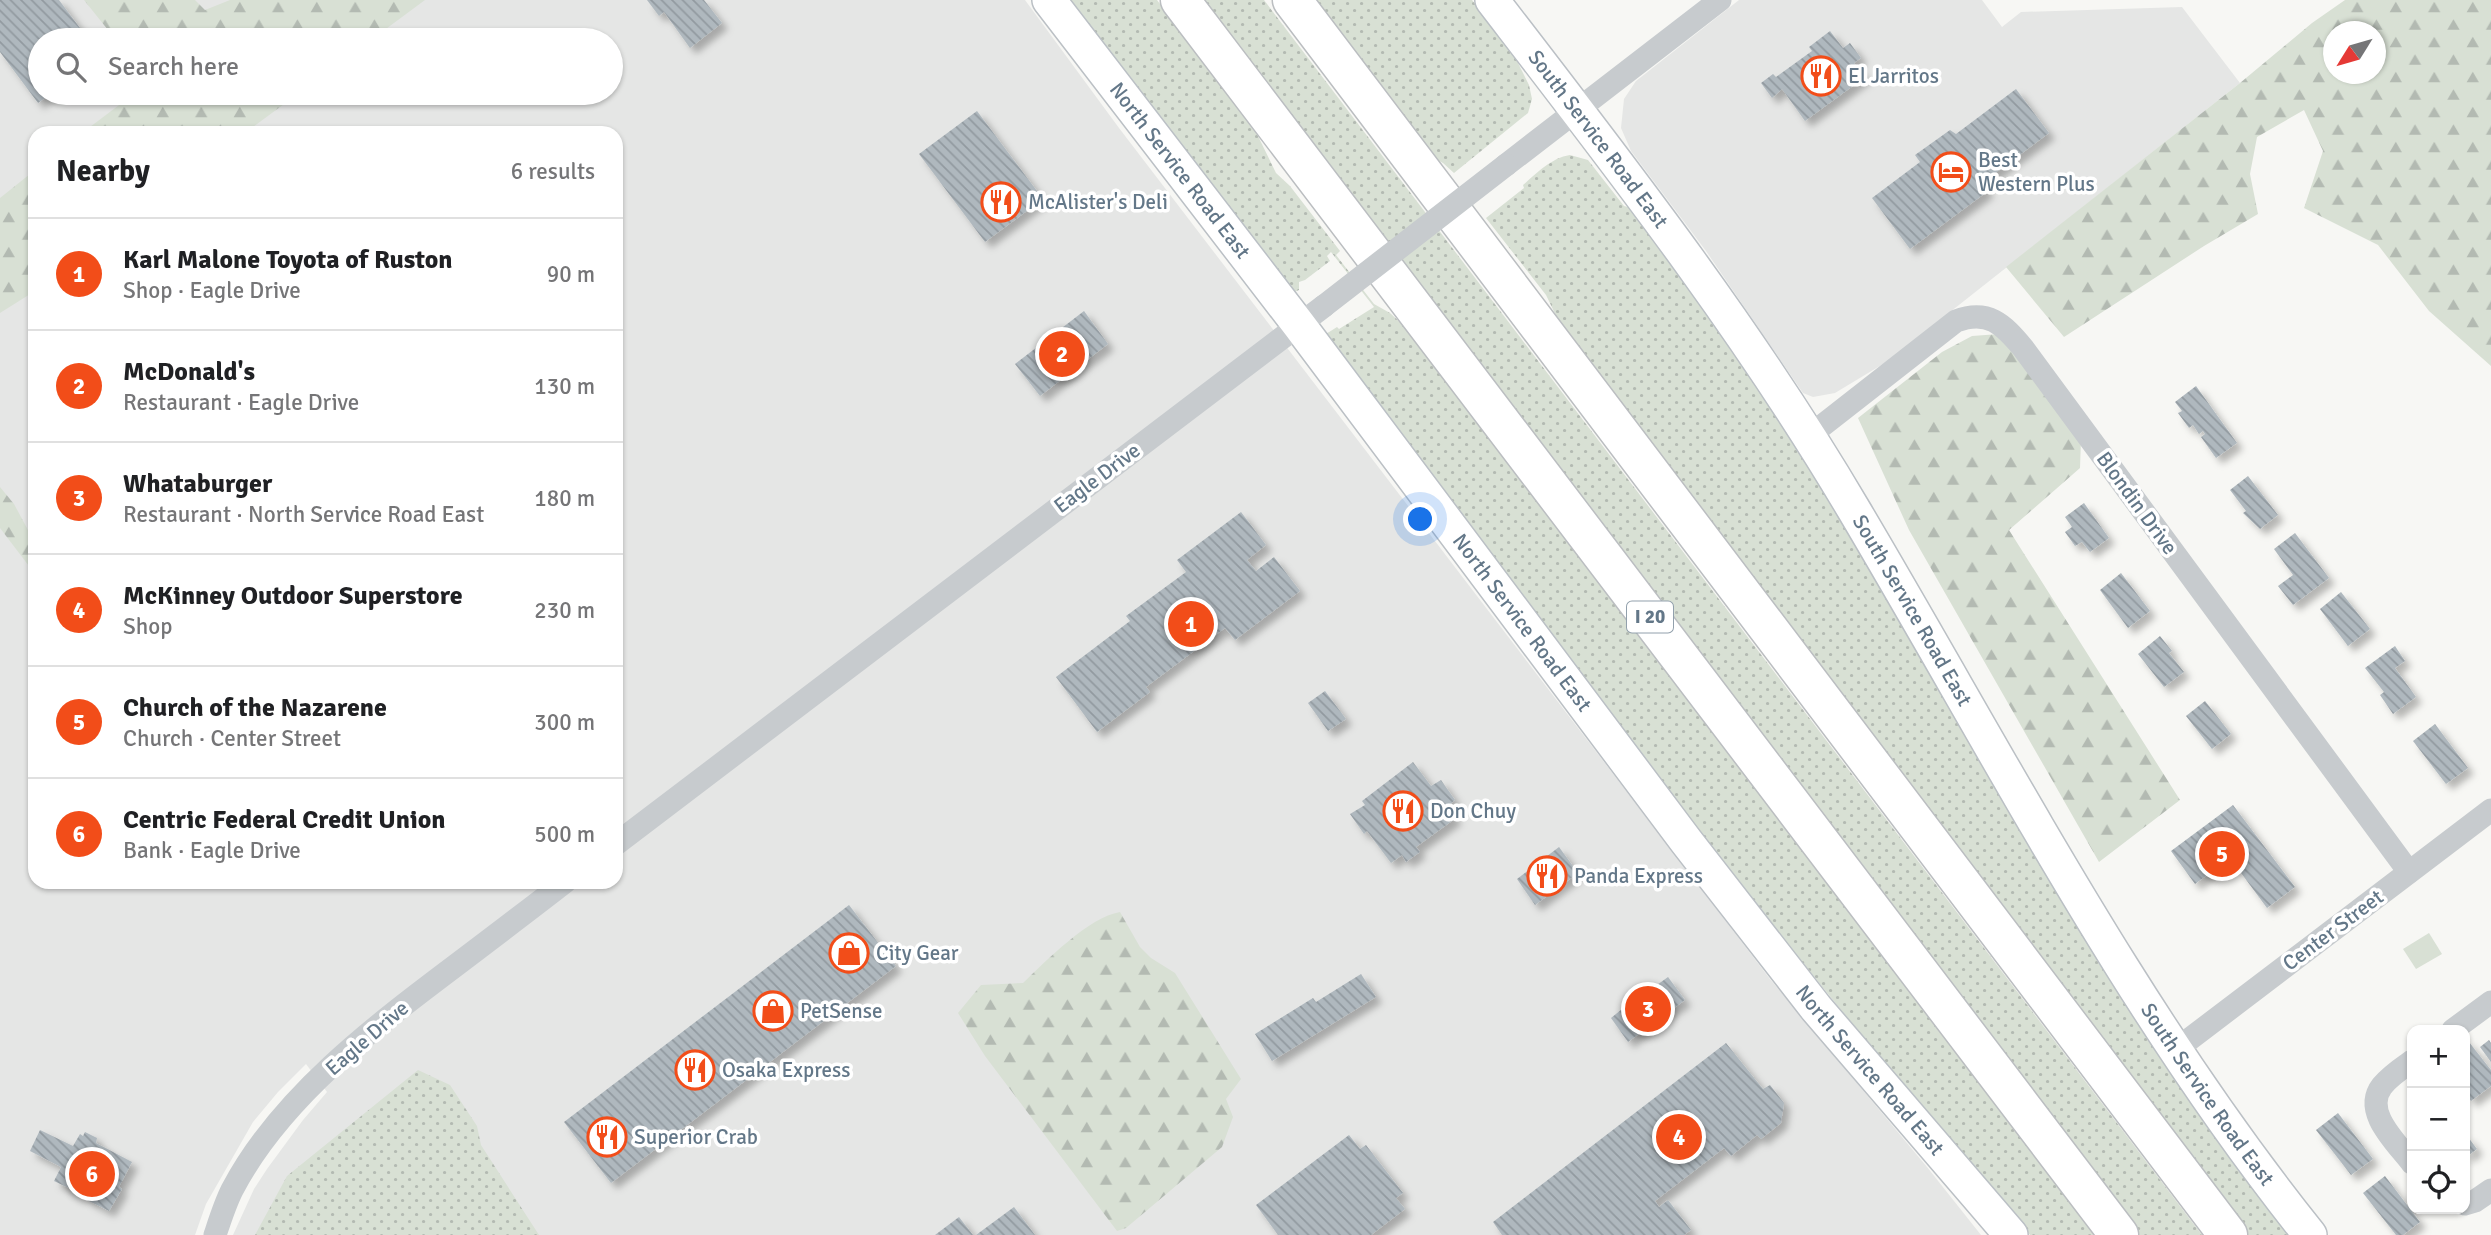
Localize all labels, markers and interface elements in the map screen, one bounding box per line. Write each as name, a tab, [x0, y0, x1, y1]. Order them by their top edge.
north arrow	[2323, 21, 2386, 84]
search box	[28, 28, 623, 105]
street label: South Service Road East	[1522, 45, 1674, 233]
icon: search	[52, 48, 90, 86]
text: Search here	[108, 51, 239, 83]
restaurant icon: El Jarritos	[1800, 55, 1842, 97]
place label: El Jarritos	[1848, 63, 1939, 89]
street label: North Service Road East	[1104, 77, 1256, 264]
place label: Best Western Plus	[1978, 147, 2095, 197]
hotel icon: Best Western Plus	[1930, 151, 1972, 193]
text: Nearby	[56, 153, 150, 190]
text: 6 results	[511, 157, 595, 186]
restaurant icon: McAlister's Deli	[980, 181, 1022, 223]
place label: McAlister's Deli	[1028, 189, 1168, 215]
text: Karl Malone Toyota of Ruston	[123, 244, 453, 276]
text: 1	[73, 260, 85, 289]
text: 90 m	[547, 260, 595, 289]
text: Shop · Eagle Drive	[123, 276, 301, 305]
pin: 2	[1039, 328, 1085, 380]
text: McDonald's	[123, 356, 255, 388]
text: 2	[73, 372, 85, 401]
text: 130 m	[534, 372, 595, 401]
text: Restaurant · Eagle Drive	[123, 388, 359, 417]
street label: Eagle Drive	[1049, 437, 1145, 519]
street label: Blondin Drive	[2091, 446, 2183, 560]
text: Whataburger	[123, 468, 272, 500]
text: 3	[73, 484, 85, 513]
text: 180 m	[534, 484, 595, 513]
text: Restaurant · North Service Road East	[123, 500, 484, 529]
your location	[1403, 502, 1437, 536]
street label: South Service Road East	[1847, 510, 1978, 711]
street label: North Service Road East	[1447, 528, 1597, 717]
text: McKinney Outdoor Superstore	[123, 580, 463, 612]
text: 4	[73, 596, 85, 625]
text: 230 m	[534, 596, 595, 625]
pin: 1	[1168, 598, 1214, 650]
road number: I 20	[1627, 602, 1673, 632]
text: Shop	[123, 612, 172, 641]
text: Church of the Nazarene	[123, 692, 387, 724]
text: 5	[73, 708, 85, 737]
text: 300 m	[534, 708, 595, 737]
text: Church · Center Street	[123, 724, 341, 753]
restaurant icon: Don Chuy	[1382, 790, 1424, 832]
place label: Don Chuy	[1430, 798, 1516, 824]
text: Centric Federal Credit Union	[123, 804, 445, 836]
text: 6	[73, 820, 85, 849]
text: 500 m	[534, 820, 595, 849]
pin: 5	[2199, 828, 2245, 880]
text: Bank · Eagle Drive	[123, 836, 301, 865]
restaurant icon: Panda Express	[1526, 855, 1568, 897]
place label: Panda Express	[1574, 863, 1703, 889]
street label: Center Street	[2278, 884, 2388, 976]
shop icon: City Gear	[828, 932, 870, 974]
place label: City Gear	[876, 940, 959, 966]
street label: North Service Road East	[1790, 980, 1950, 1161]
pin: 3	[1625, 983, 1671, 1035]
shop icon: PetSense	[752, 990, 794, 1032]
street label: Eagle Drive	[320, 995, 414, 1081]
place label: PetSense	[800, 998, 883, 1024]
street label: South Service Road East	[2135, 998, 2280, 1191]
map controls	[2407, 1025, 2470, 1214]
button: +	[2407, 1025, 2470, 1088]
restaurant icon: Osaka Express	[674, 1049, 716, 1091]
place label: Osaka Express	[722, 1057, 850, 1083]
button: −	[2407, 1088, 2470, 1151]
pin: 4	[1656, 1111, 1702, 1163]
restaurant icon: Superior Crab	[586, 1116, 628, 1158]
place label: Superior Crab	[634, 1124, 758, 1150]
pin: 6	[69, 1148, 115, 1200]
button: locate	[2407, 1151, 2470, 1214]

